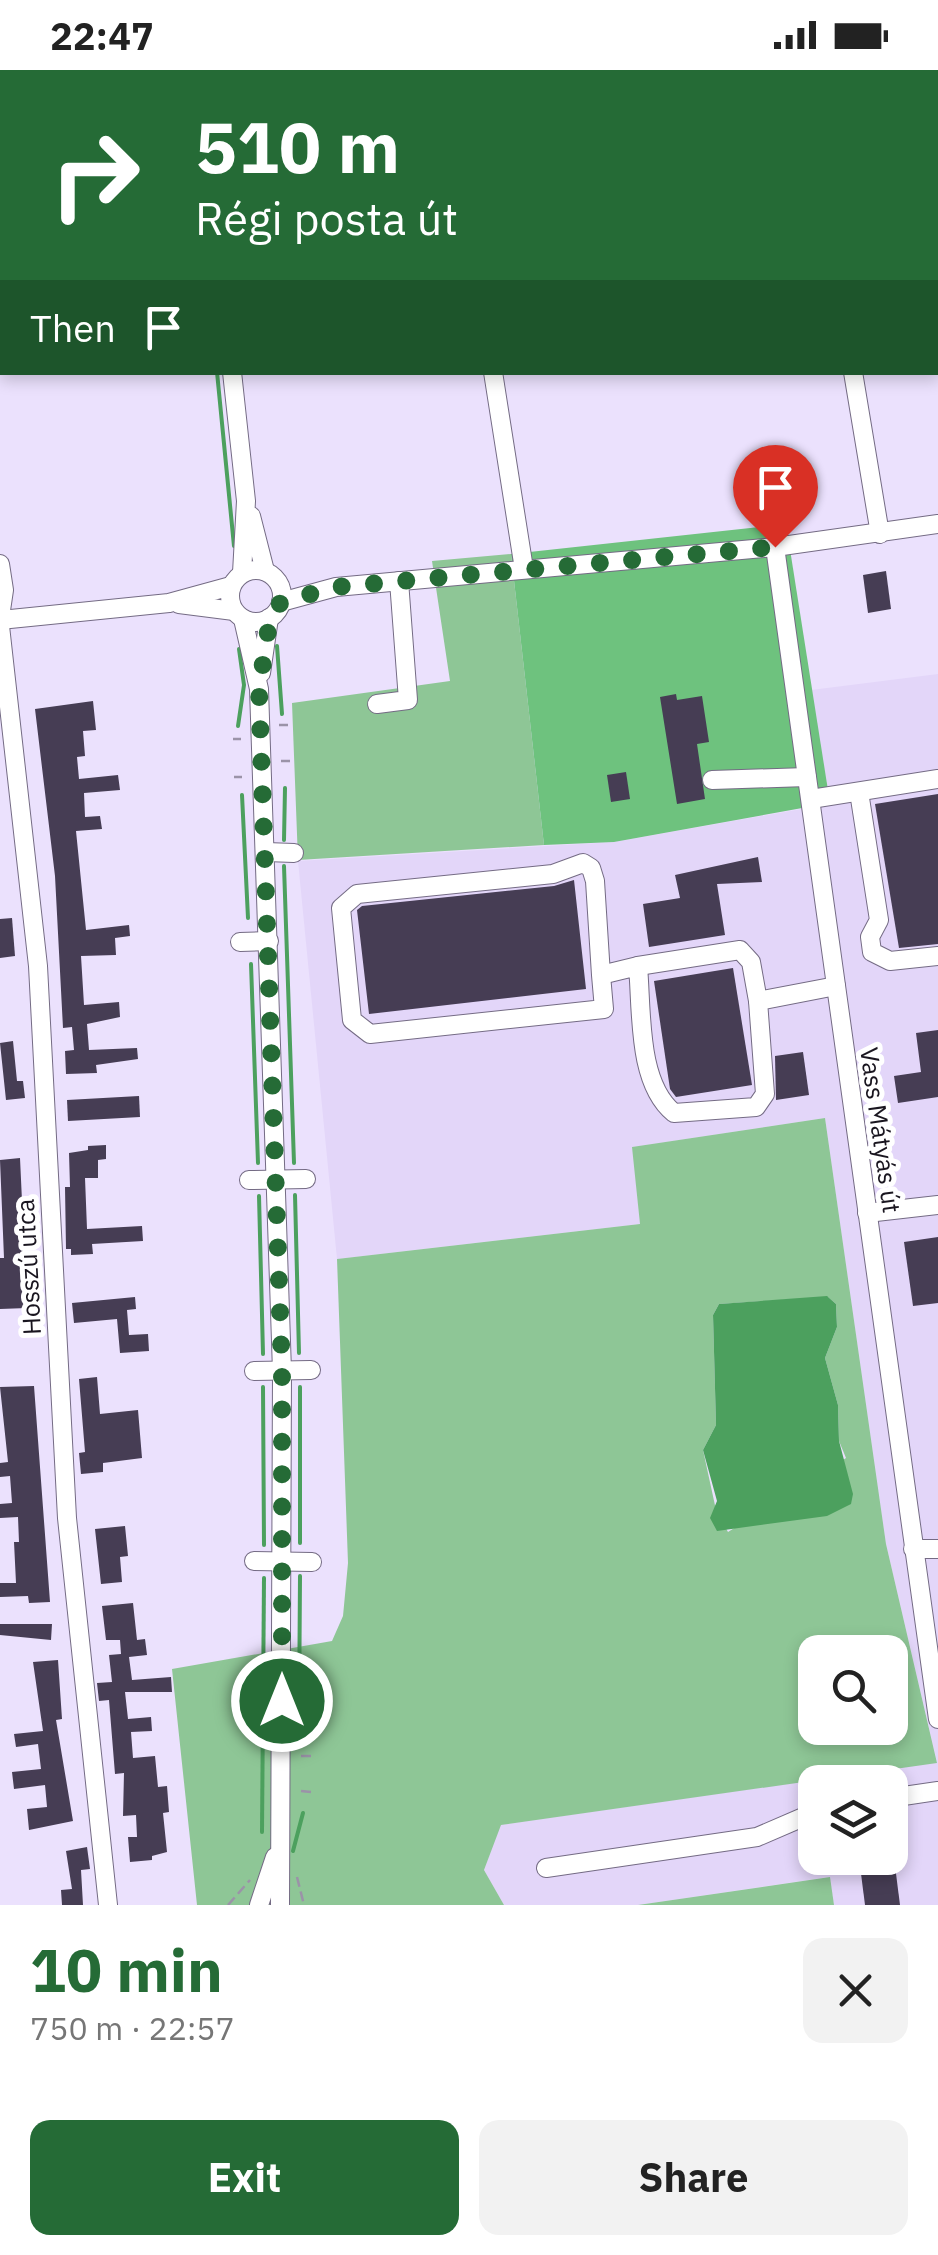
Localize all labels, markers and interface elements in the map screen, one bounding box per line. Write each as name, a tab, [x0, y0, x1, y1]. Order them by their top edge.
text: 22:47	[50, 11, 154, 60]
text: 510 m	[195, 101, 400, 192]
icon: right	[30, 110, 160, 240]
text: Régi posta út	[195, 189, 458, 247]
icon: arrive	[136, 300, 191, 355]
text: Then	[30, 303, 116, 352]
pin	[733, 445, 818, 548]
icon: arrive	[748, 460, 803, 515]
street label: Vass Mátyás út	[853, 1045, 909, 1215]
street label: Hosszú utca	[8, 1198, 48, 1336]
map controls	[798, 1635, 908, 1875]
button: search	[798, 1635, 908, 1745]
position arrow	[230, 1649, 334, 1753]
button: layers	[798, 1765, 908, 1875]
text: 10 min	[30, 1930, 223, 2009]
button: close	[803, 1938, 908, 2043]
text: 750 m · 22:57	[30, 2007, 235, 2049]
button: Exit	[30, 2120, 459, 2235]
button: Share	[479, 2120, 908, 2235]

